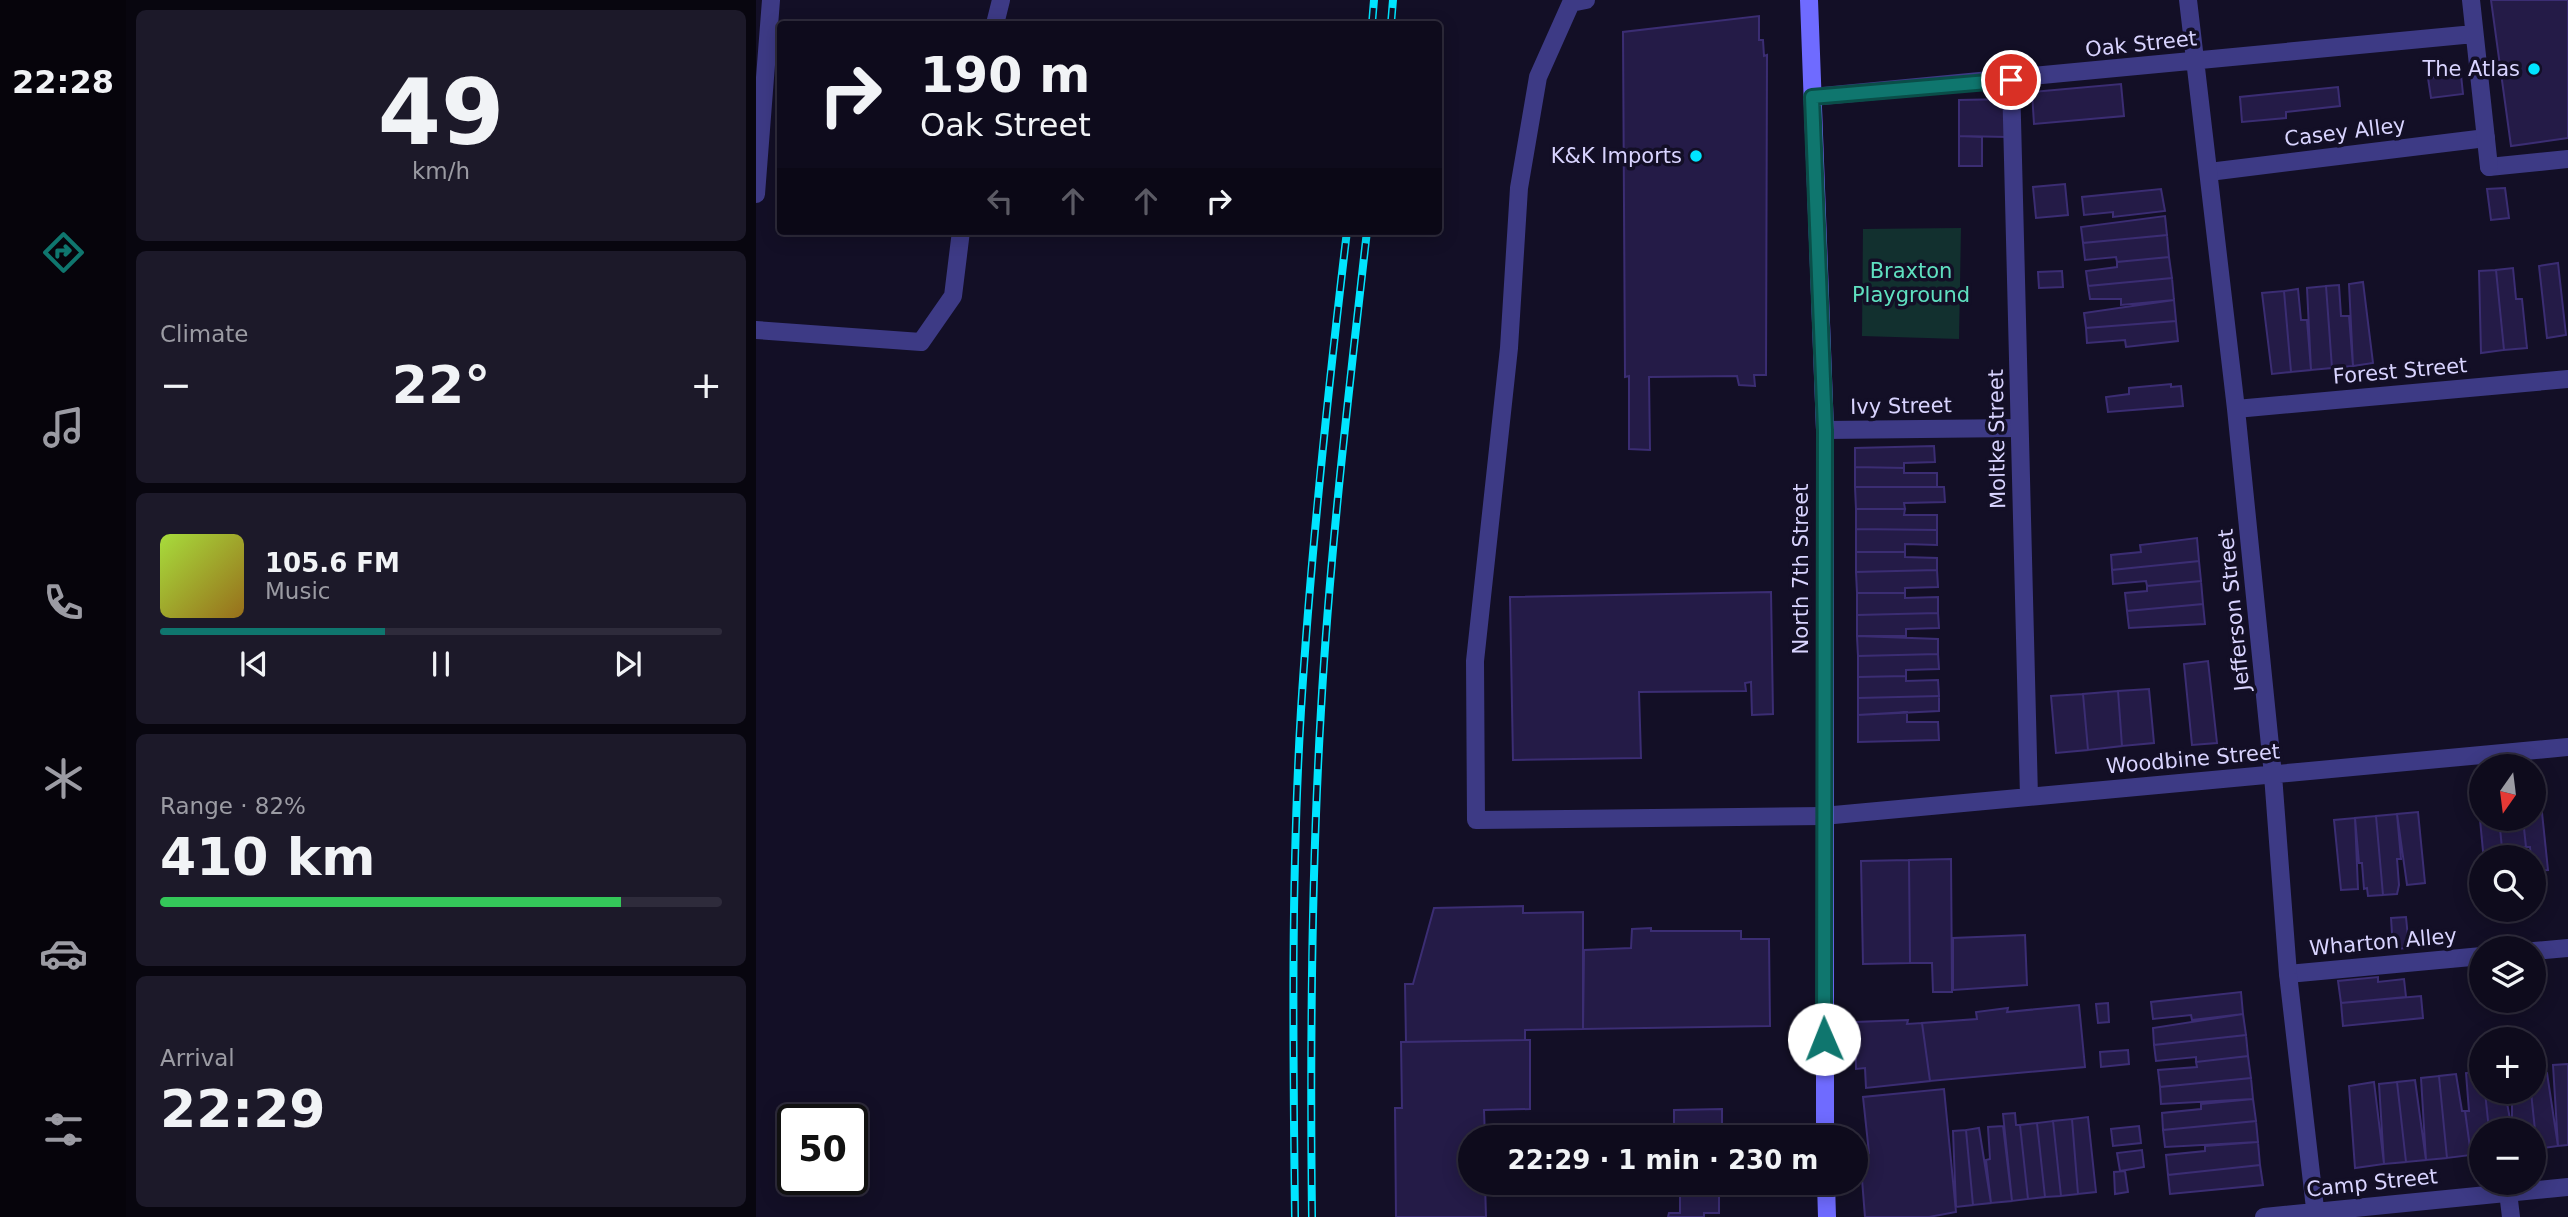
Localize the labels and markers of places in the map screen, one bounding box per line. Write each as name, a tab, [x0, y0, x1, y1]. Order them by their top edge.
pin	[1981, 50, 2041, 110]
place label: The Atlas	[2421, 57, 2520, 81]
marker: The Atlas	[2526, 61, 2542, 77]
place label: K&K Imports	[1551, 144, 1682, 168]
marker: K&K Imports	[1688, 148, 1704, 164]

